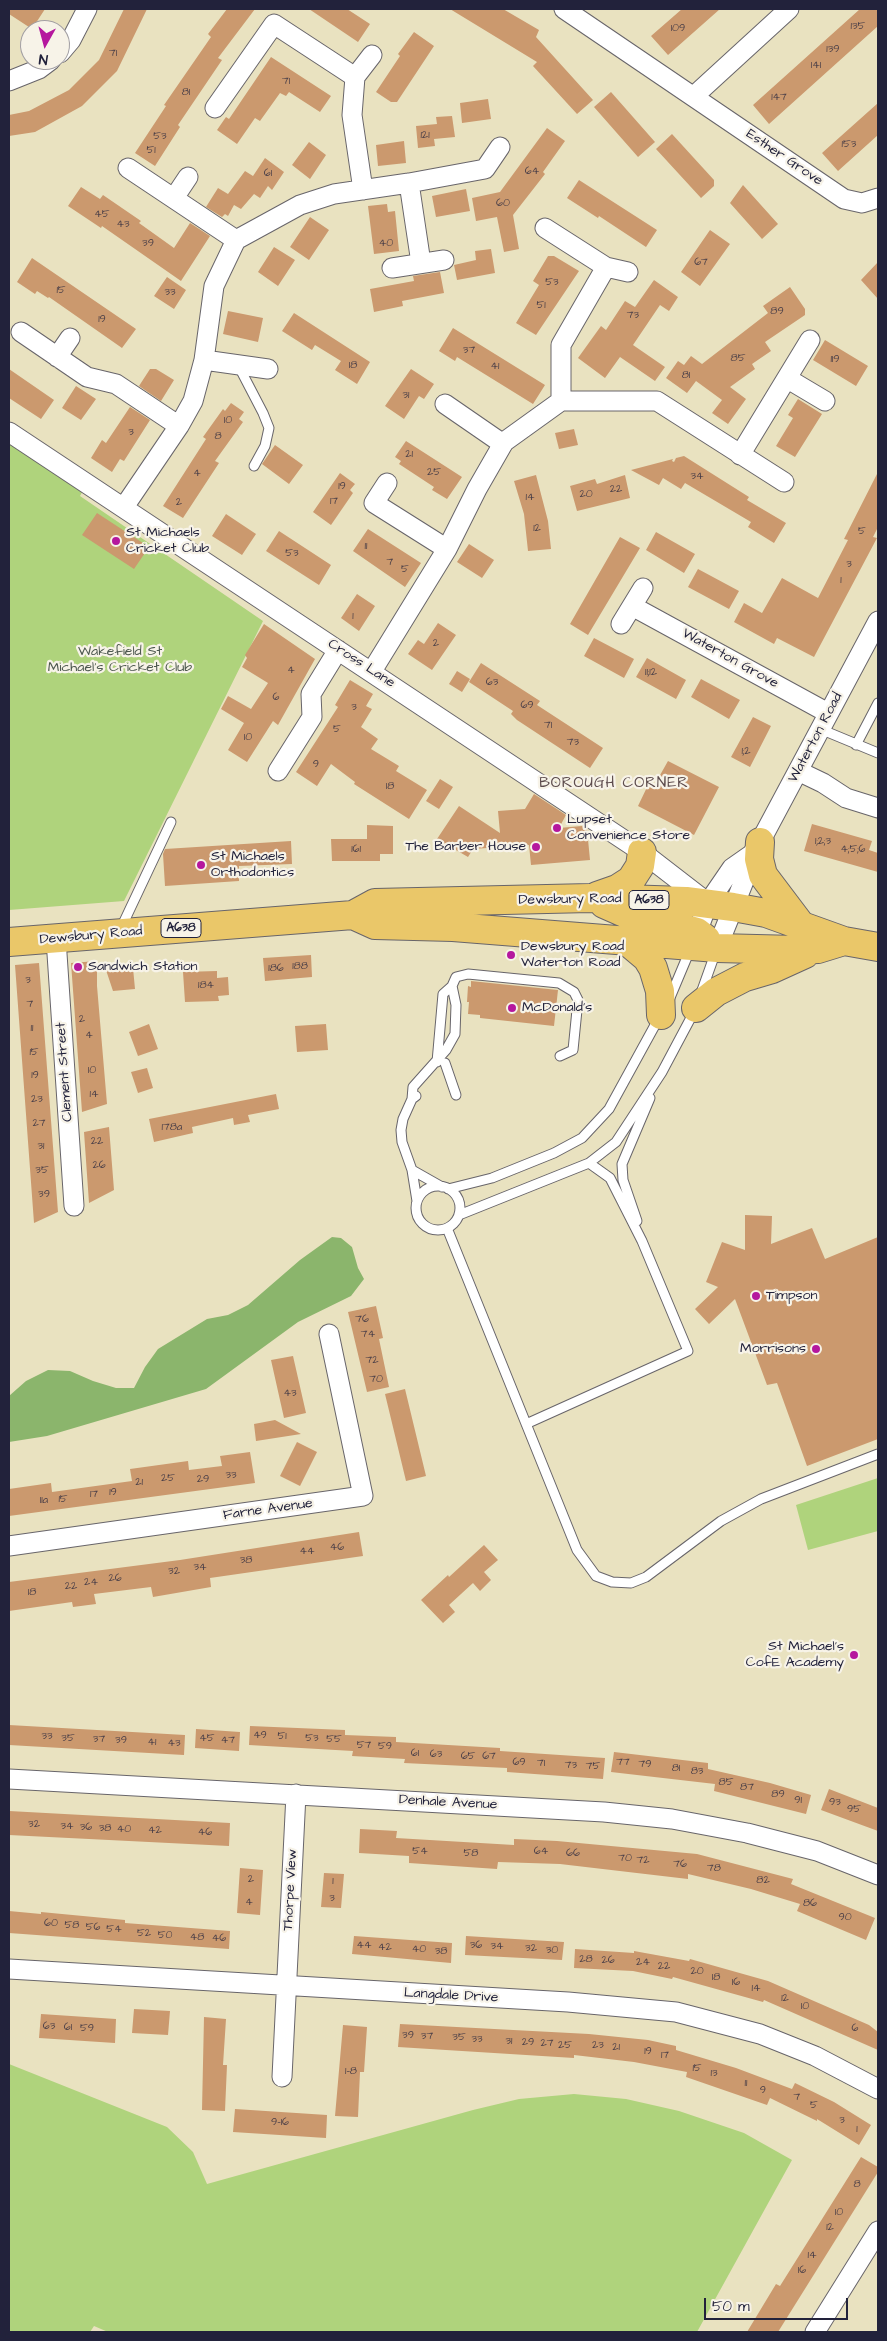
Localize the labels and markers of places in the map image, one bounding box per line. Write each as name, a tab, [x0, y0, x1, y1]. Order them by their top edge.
place label: St Michaels Cricket Club	[126, 525, 209, 558]
marker: St Michaels Cricket Club	[110, 535, 122, 547]
place label: Lupset Convenience Store	[567, 812, 690, 844]
marker: Lupset Convenience Store	[551, 822, 563, 834]
place label: The Barber House	[406, 839, 526, 855]
marker: The Barber House	[530, 841, 542, 853]
place label: St Michaels Orthodontics	[211, 849, 294, 882]
marker: St Michaels Orthodontics	[195, 859, 207, 871]
place label: Dewsbury Road Waterton Road	[521, 939, 624, 972]
marker: Dewsbury Road Waterton Road	[505, 949, 517, 961]
place label: Sandwich Station	[88, 959, 198, 975]
marker: Sandwich Station	[72, 961, 84, 973]
place label: McDonald's	[522, 1000, 592, 1016]
marker: McDonald's	[506, 1002, 518, 1014]
place label: Timpson	[766, 1288, 817, 1304]
marker: Timpson	[750, 1290, 762, 1302]
place label: Morrisons	[740, 1341, 806, 1357]
marker: Morrisons	[810, 1343, 822, 1355]
place label: St Michael's CofE Academy	[746, 1639, 844, 1671]
marker: St Michael's CofE Academy	[848, 1649, 860, 1661]

